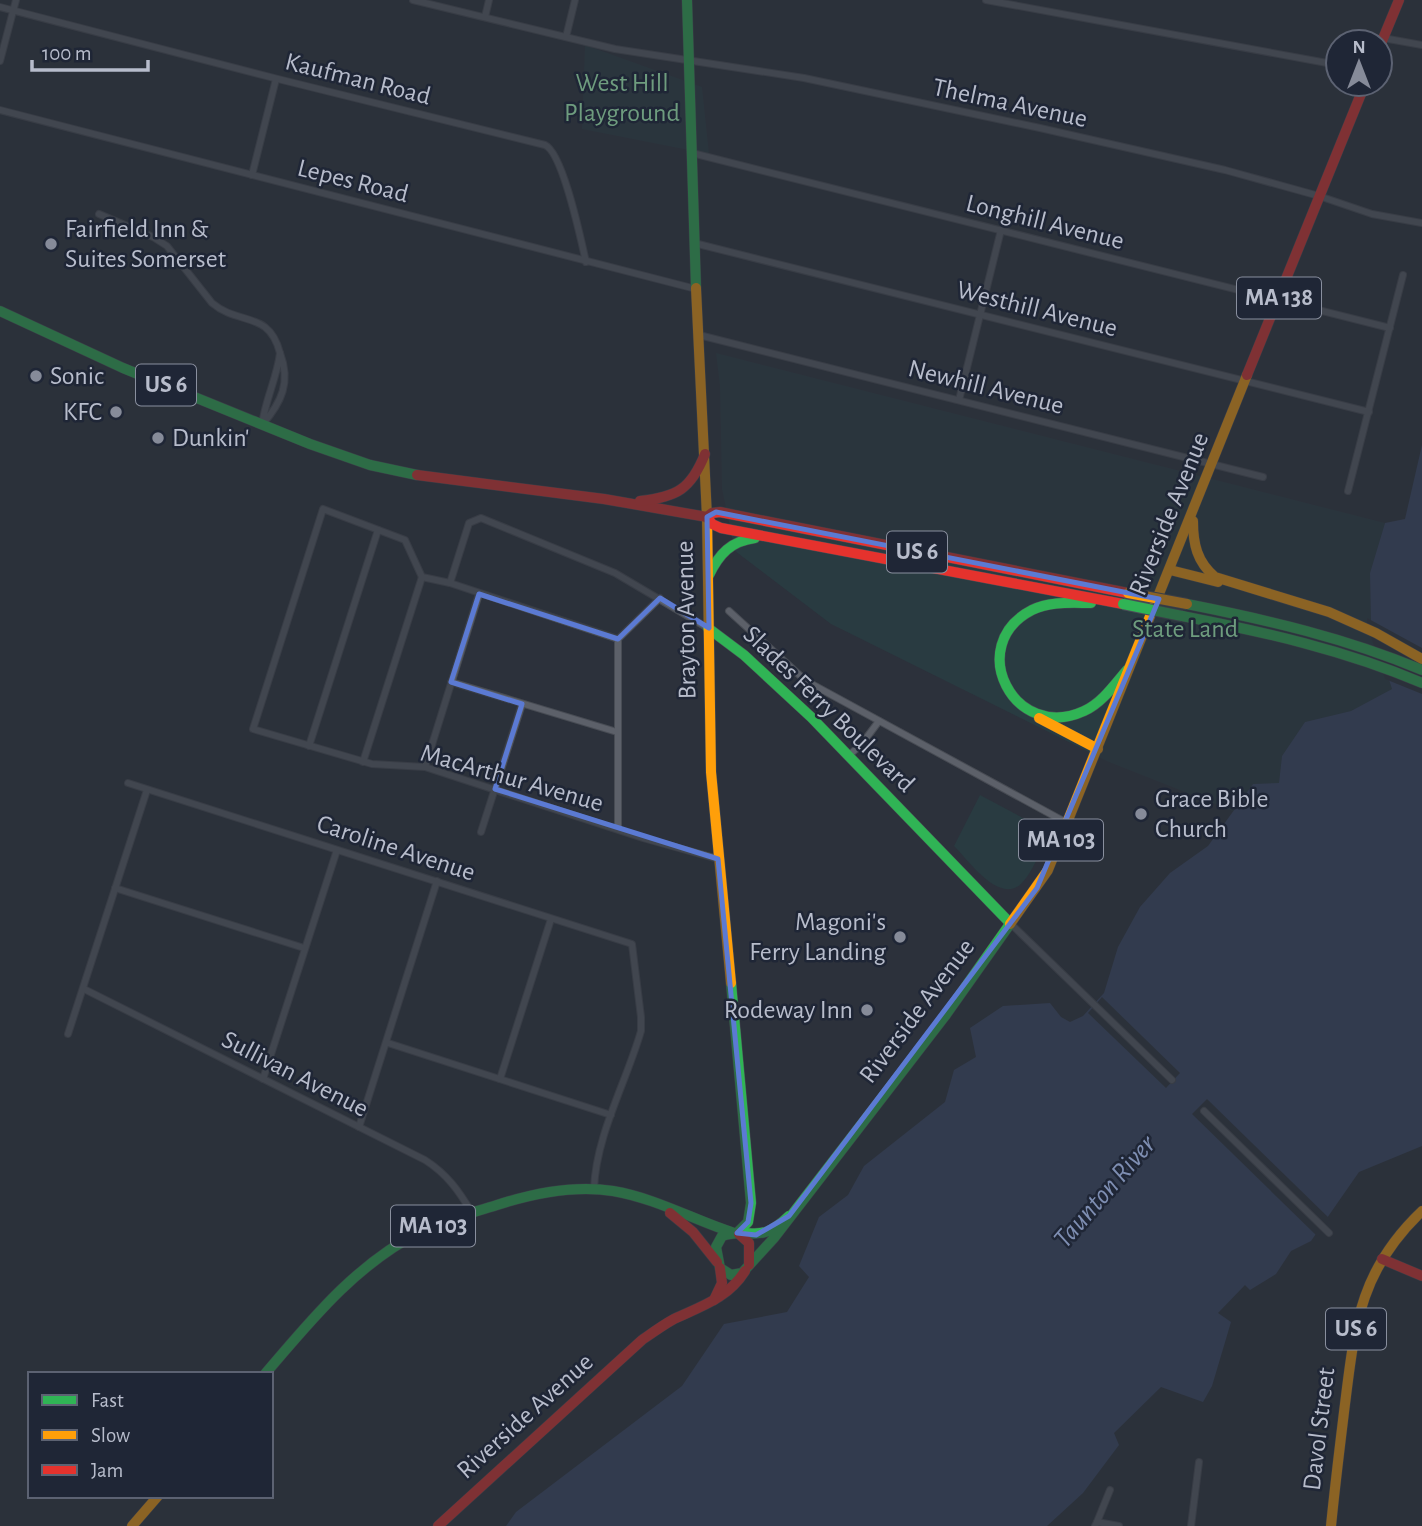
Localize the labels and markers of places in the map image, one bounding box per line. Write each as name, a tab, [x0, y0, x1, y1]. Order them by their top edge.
place label: Fairfield Inn & Suites Somerset	[65, 216, 226, 272]
marker: Fairfield Inn & Suites Somerset	[43, 236, 59, 252]
place label: Sonic	[50, 363, 104, 389]
marker: Sonic	[28, 368, 44, 384]
place label: KFC	[63, 399, 102, 425]
marker: KFC	[108, 404, 124, 420]
place label: Dunkin'	[172, 425, 249, 451]
marker: Dunkin'	[150, 430, 166, 446]
place label: Grace Bible Church	[1155, 786, 1269, 842]
marker: Grace Bible Church	[1133, 806, 1149, 822]
place label: Magoni's Ferry Landing	[749, 909, 886, 965]
marker: Magoni's Ferry Landing	[892, 929, 908, 945]
place label: Rodeway Inn	[724, 997, 853, 1023]
marker: Rodeway Inn	[859, 1002, 875, 1018]

